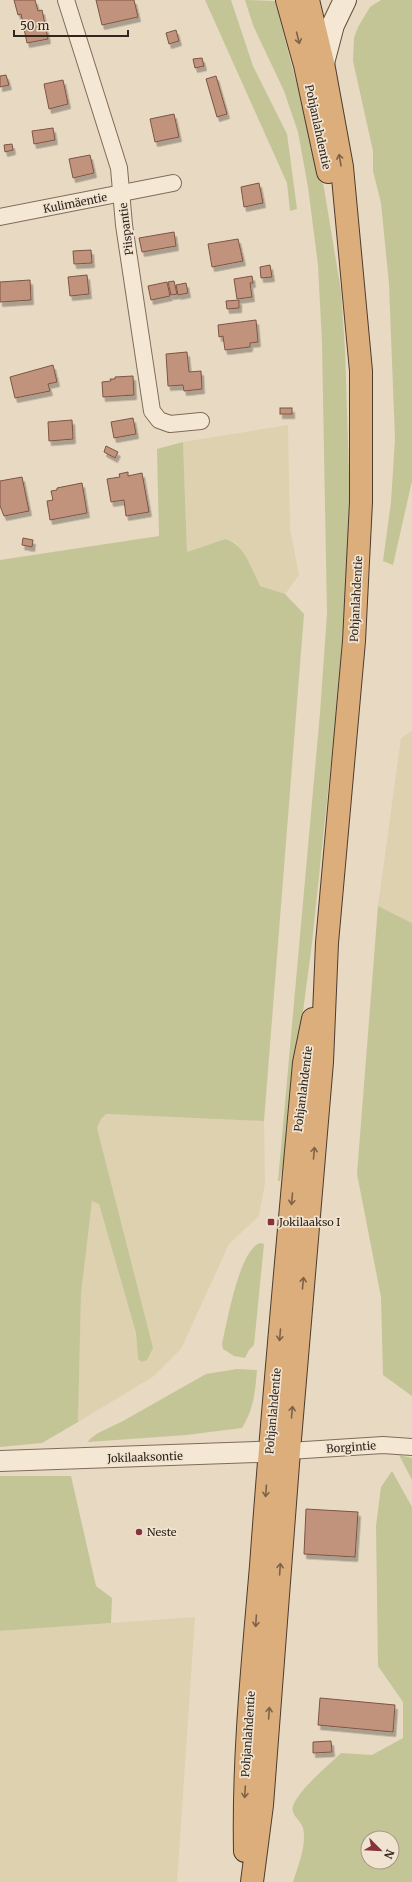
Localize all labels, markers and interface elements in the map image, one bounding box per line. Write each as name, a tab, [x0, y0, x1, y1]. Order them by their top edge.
scale bar	[14, 12, 128, 38]
text: 50 m	[20, 18, 49, 33]
one-way arrow	[294, 31, 302, 44]
street label: Pohjanlahdentie	[302, 83, 334, 171]
one-way arrow	[336, 154, 344, 167]
street label: Kulimäentie	[42, 190, 108, 216]
street label: Piispantie	[116, 202, 136, 256]
street label: Pohjanlahdentie	[347, 555, 365, 643]
street label: Pohjanlahdentie	[291, 1045, 315, 1133]
one-way arrow	[311, 1147, 318, 1160]
one-way arrow	[288, 1192, 295, 1205]
place label: Jokilaakso I	[278, 1215, 340, 1229]
marker: Jokilaakso I	[266, 1217, 276, 1227]
one-way arrow	[300, 1277, 307, 1290]
one-way arrow	[276, 1328, 283, 1341]
street label: Pohjanlahdentie	[262, 1367, 284, 1455]
one-way arrow	[289, 1406, 296, 1419]
street label: Borgintie	[326, 1438, 377, 1456]
street label: Jokilaaksontie	[106, 1449, 183, 1465]
one-way arrow	[263, 1484, 270, 1497]
place label: Neste	[147, 1525, 177, 1539]
marker: Neste	[134, 1527, 144, 1537]
one-way arrow	[277, 1563, 284, 1576]
one-way arrow	[253, 1614, 260, 1627]
street label: Pohjanlahdentie	[238, 1690, 258, 1778]
one-way arrow	[265, 1707, 273, 1720]
one-way arrow	[241, 1785, 248, 1798]
north arrow	[360, 1830, 400, 1870]
text: N	[381, 1847, 397, 1861]

